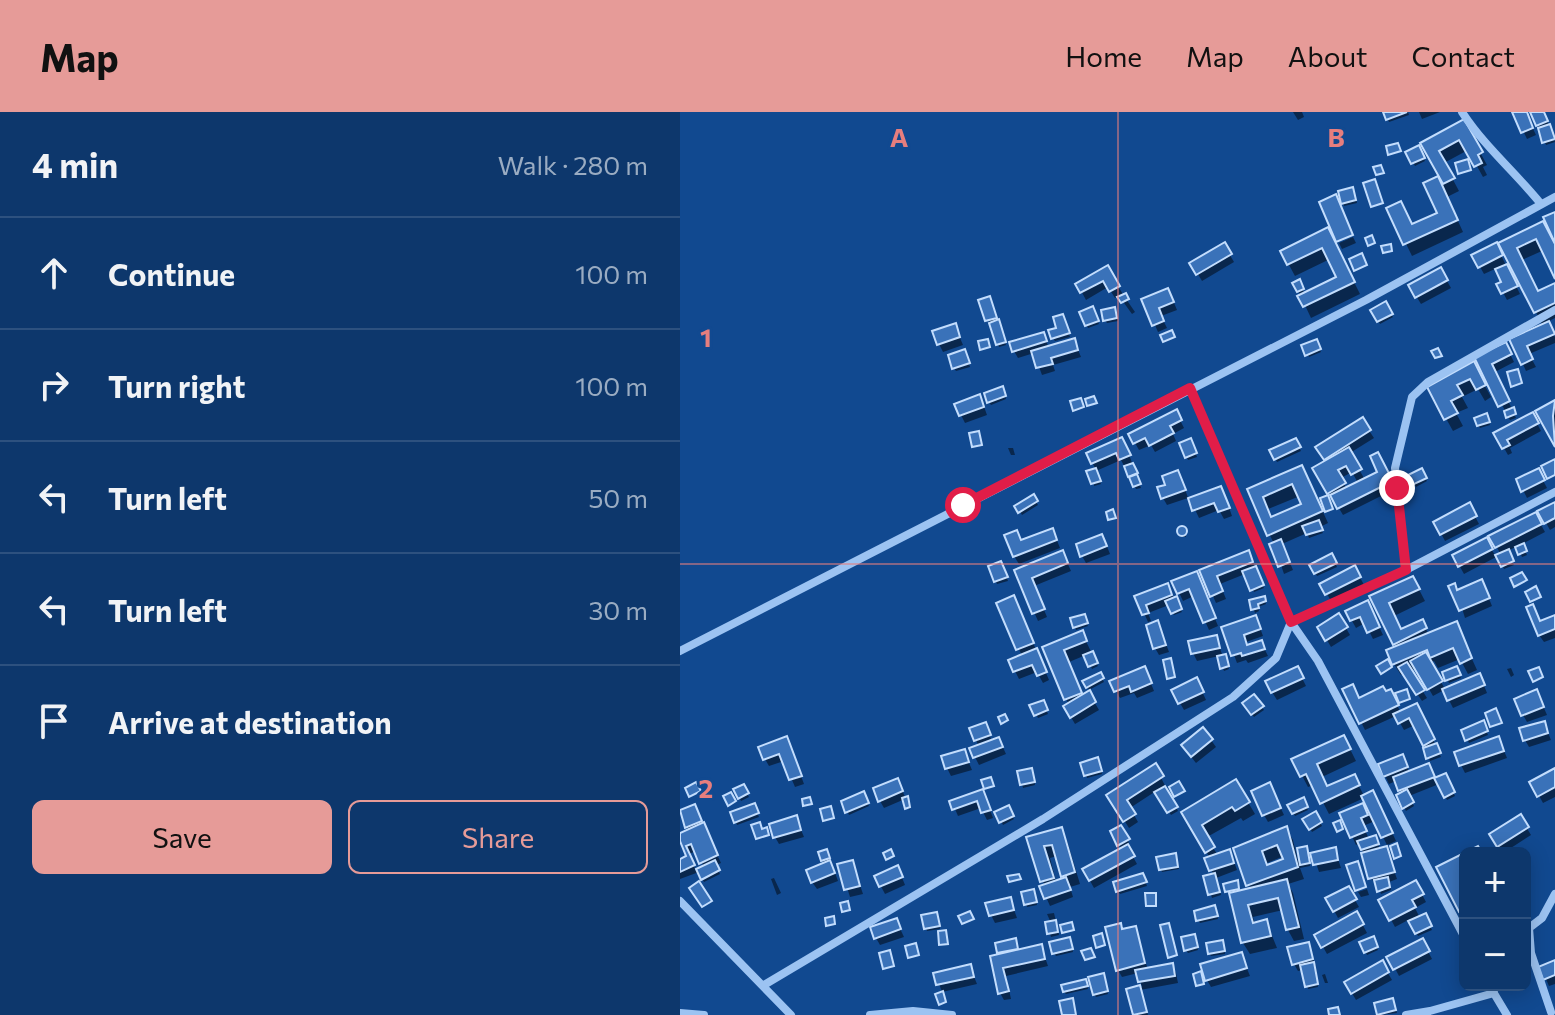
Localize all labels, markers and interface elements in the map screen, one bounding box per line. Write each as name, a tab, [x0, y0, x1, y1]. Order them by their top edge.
text: Map	[40, 33, 119, 80]
text: Home	[1065, 39, 1142, 73]
text: Map	[1186, 39, 1244, 73]
text: About	[1288, 39, 1368, 73]
text: Contact	[1412, 39, 1515, 73]
text: A	[890, 121, 909, 152]
text: B	[1327, 121, 1345, 152]
text: 4 min	[32, 143, 118, 185]
text: Walk · 280 m	[498, 149, 648, 180]
icon: ahead	[32, 251, 76, 295]
text: Continue	[108, 255, 235, 292]
text: 100 m	[575, 258, 648, 289]
text: 1	[700, 321, 712, 352]
icon: right	[32, 363, 76, 407]
text: Turn right	[108, 367, 245, 404]
text: 100 m	[575, 370, 648, 401]
route end	[1379, 470, 1415, 506]
icon: left	[32, 475, 76, 519]
text: Turn left	[108, 479, 227, 516]
text: 50 m	[588, 482, 648, 513]
route start	[945, 487, 981, 523]
icon: left	[32, 587, 76, 631]
text: Turn left	[108, 591, 227, 628]
text: 30 m	[589, 594, 648, 625]
icon: arrive	[32, 699, 76, 743]
text: Arrive at destination	[108, 703, 392, 740]
text: 2	[699, 772, 713, 803]
button: Save	[32, 800, 332, 874]
button: Share	[348, 800, 648, 874]
map controls	[1459, 847, 1531, 991]
button: +	[1459, 847, 1531, 919]
button: −	[1459, 919, 1531, 991]

